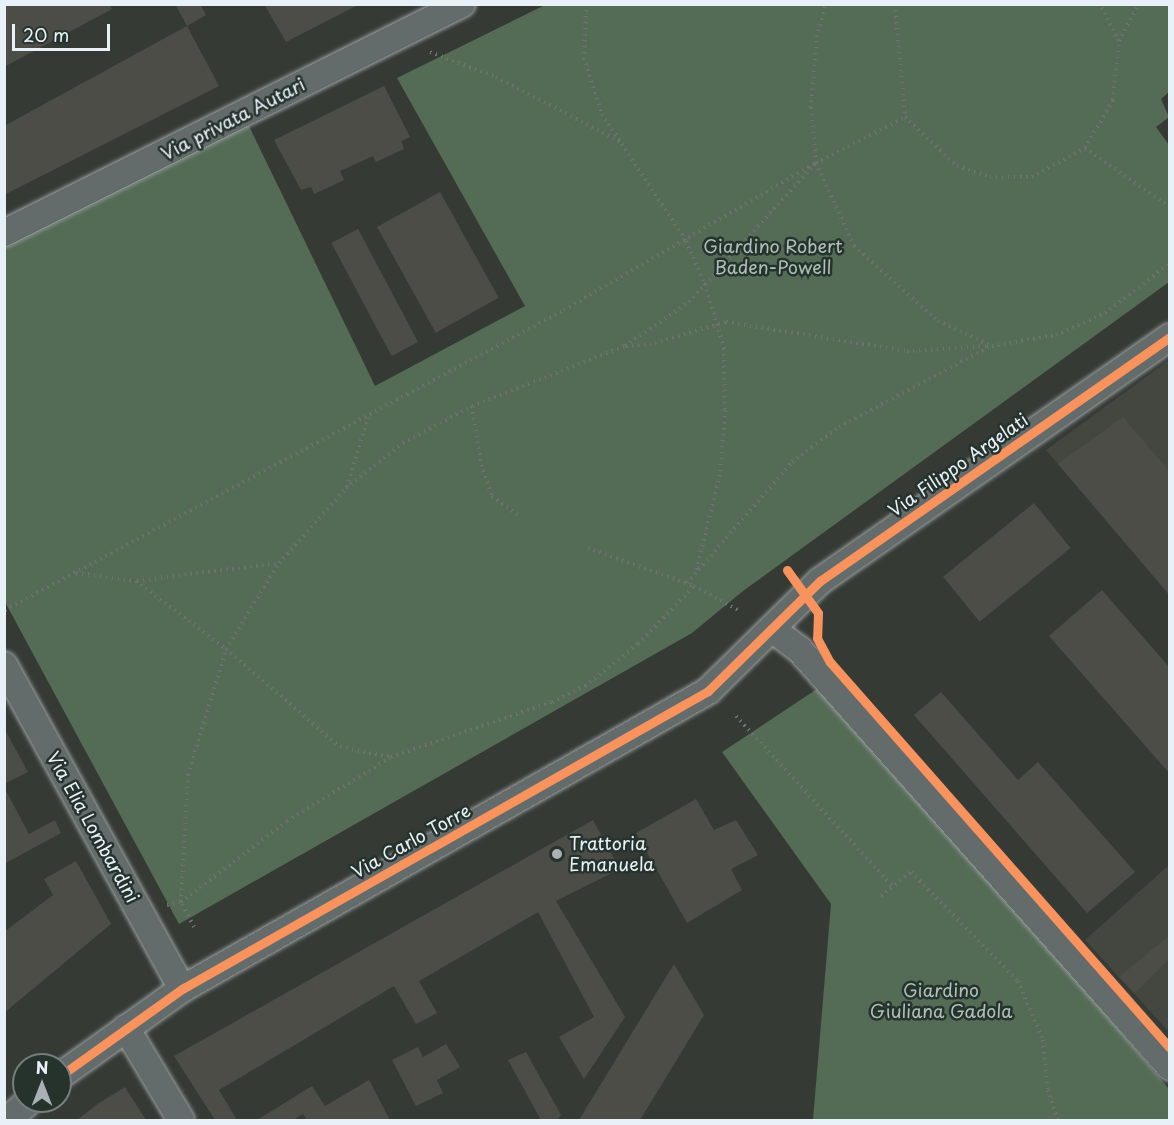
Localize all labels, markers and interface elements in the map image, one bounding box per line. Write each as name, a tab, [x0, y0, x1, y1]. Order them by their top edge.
scale bar	[15, 12, 112, 50]
text: 20 m	[23, 21, 69, 48]
street label: Via privata Autari	[157, 73, 309, 165]
park label: Giardino Robert Baden-Powell	[703, 236, 843, 278]
street label: Via Filippo Argelati	[885, 409, 1031, 521]
street label: Via Elia Lombardini	[43, 748, 143, 906]
street label: Via Carlo Torre	[348, 799, 474, 883]
place label: Trattoria Emanuela	[569, 833, 654, 876]
marker: Trattoria Emanuela	[550, 847, 564, 861]
park label: Giardino Giuliana Gadola	[870, 980, 1012, 1022]
north arrow	[12, 1053, 72, 1113]
text: N	[36, 1055, 48, 1079]

